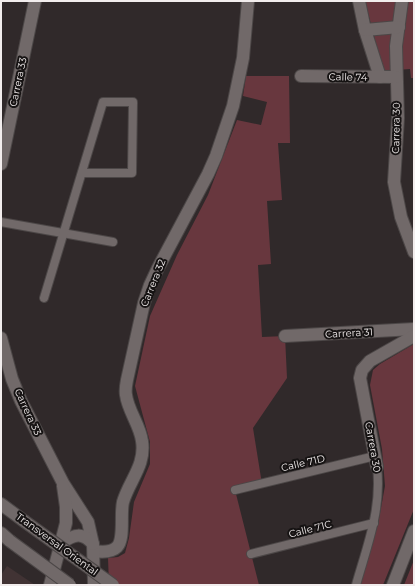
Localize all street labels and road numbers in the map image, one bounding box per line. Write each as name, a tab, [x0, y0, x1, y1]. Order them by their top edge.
street label: Carrera 33	[6, 56, 30, 108]
street label: Calle 74	[328, 70, 368, 84]
street label: Carrera 30	[389, 102, 403, 154]
street label: Carrera 32	[138, 257, 169, 309]
street label: Carrera 31	[325, 325, 373, 341]
street label: Carrera 33	[12, 387, 45, 438]
street label: Carrera 30	[362, 421, 384, 474]
street label: Calle 71D	[280, 452, 326, 474]
street label: Transversal Oriental	[13, 510, 101, 578]
street label: Calle 71C	[287, 517, 333, 541]

